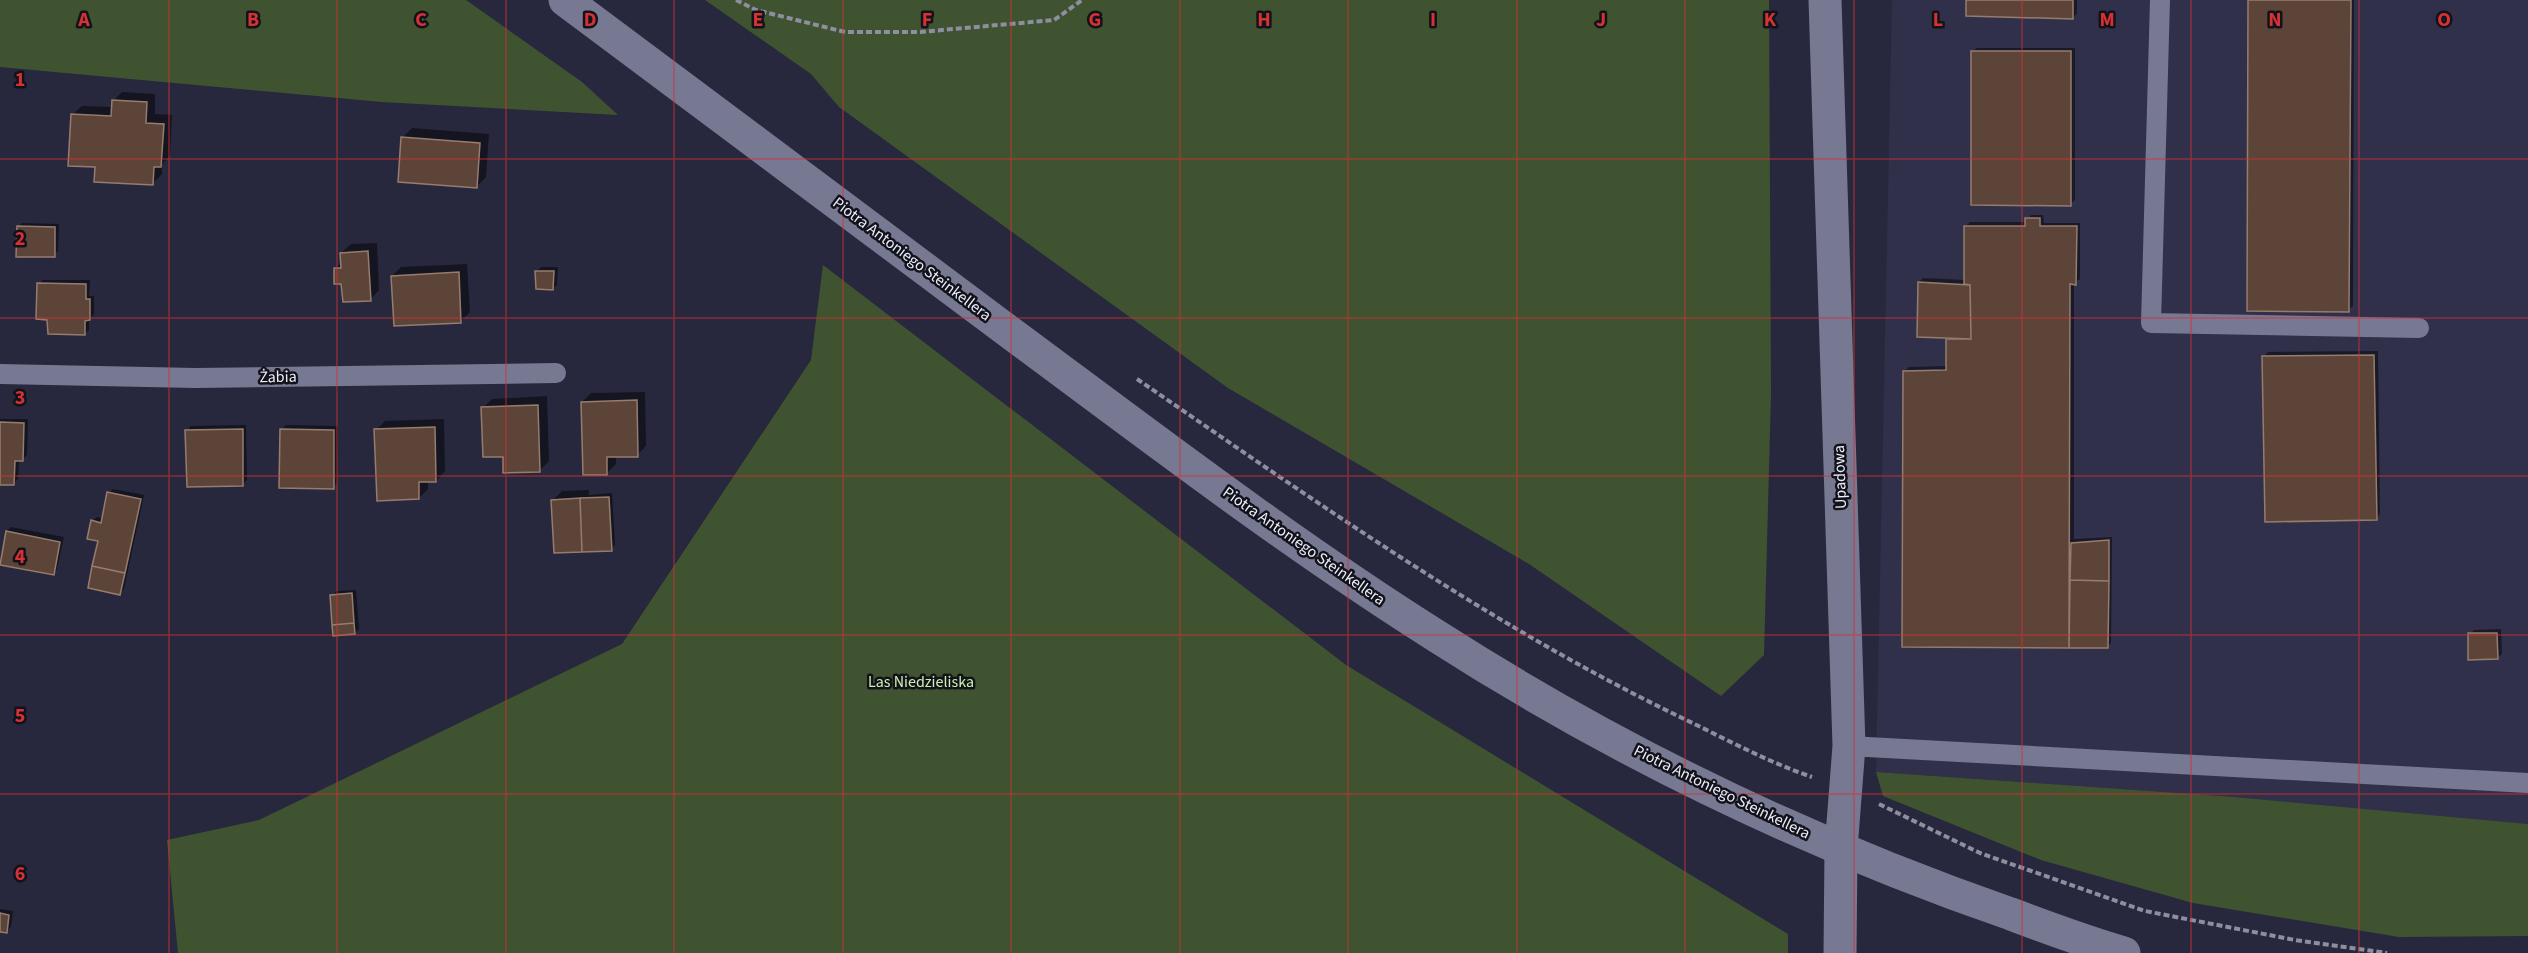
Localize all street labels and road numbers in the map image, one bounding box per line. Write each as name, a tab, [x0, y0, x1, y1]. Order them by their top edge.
street label: Piotra Antoniego Steinkellera	[828, 192, 996, 326]
street label: Żabia	[259, 366, 297, 388]
street label: Upadowa	[1828, 445, 1852, 509]
street label: Piotra Antoniego Steinkellera	[1218, 481, 1390, 611]
street label: Piotra Antoniego Steinkellera	[1630, 740, 1814, 844]

